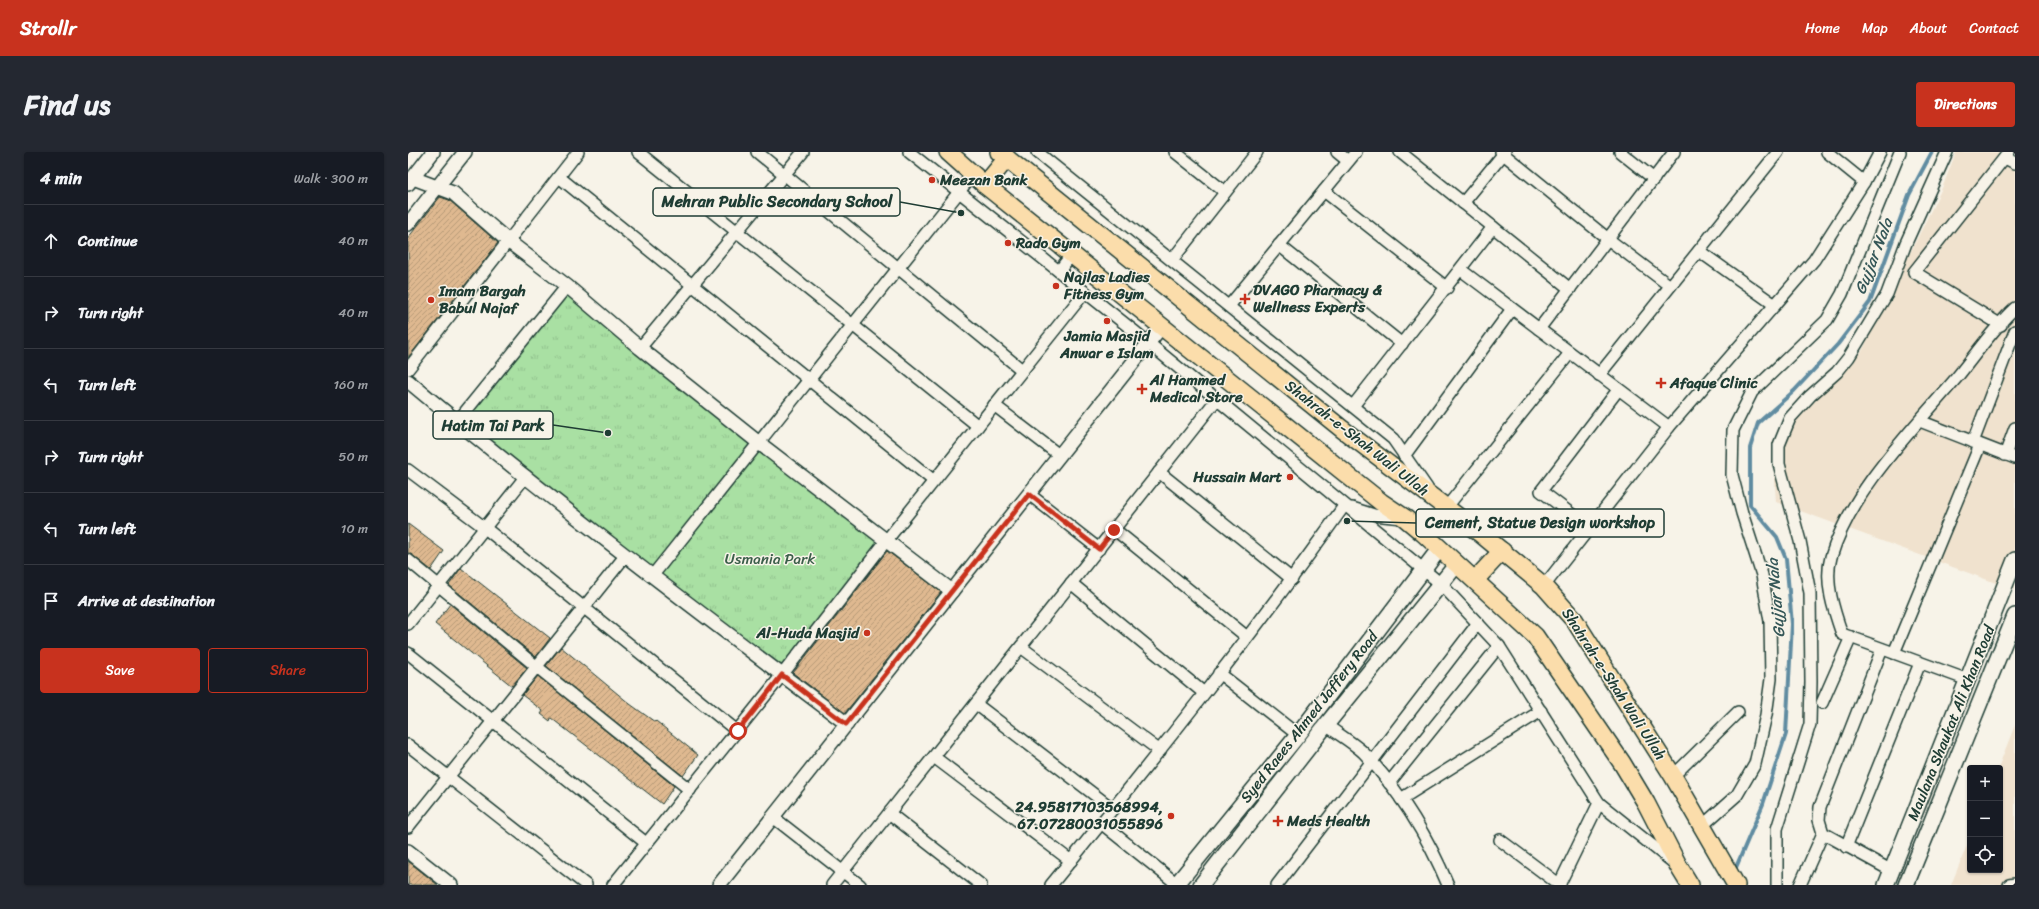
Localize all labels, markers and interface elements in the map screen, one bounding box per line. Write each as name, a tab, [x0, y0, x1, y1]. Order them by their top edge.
text: Strollr	[20, 12, 76, 45]
text: Home	[1805, 16, 1840, 41]
text: Map	[1862, 16, 1888, 41]
text: About	[1910, 16, 1947, 41]
text: Contact	[1969, 16, 2019, 41]
text: Find us	[24, 80, 111, 129]
button: Directions	[1916, 82, 2015, 127]
text: 4 min	[40, 163, 82, 193]
text: Walk · 300 m	[294, 167, 368, 190]
place label: Meezan Bank	[939, 167, 1028, 193]
marker: Meezan Bank	[927, 175, 937, 185]
text: Mehran Public Secondary School	[661, 187, 894, 216]
callout: Mehran Public Secondary School	[653, 188, 900, 216]
water label: Gujjar Nala	[1846, 212, 1902, 298]
text: Continue	[78, 228, 138, 254]
text: 40 m	[338, 229, 368, 252]
icon: ahead	[40, 230, 62, 252]
place label: Rado Gym	[1015, 230, 1081, 256]
marker: Rado Gym	[1003, 238, 1013, 248]
place label: Najlas Ladies Fitness Gym	[1063, 264, 1151, 307]
place label: DVAGO Pharmacy & Wellness Experts	[1253, 277, 1383, 320]
place label: Imam Bargah Babul Najaf	[438, 278, 526, 321]
marker: Najlas Ladies Fitness Gym	[1051, 281, 1061, 291]
marker: DVAGO Pharmacy & Wellness Experts	[1240, 294, 1250, 304]
marker: Imam Bargah Babul Najaf	[426, 295, 436, 305]
text: Turn right	[78, 300, 143, 326]
text: 40 m	[338, 301, 368, 324]
icon: right	[40, 302, 62, 324]
marker: Jamia Masjid Anwar e Islam	[1102, 316, 1112, 326]
place label: Jamia Masjid Anwar e Islam	[1059, 323, 1154, 366]
place label: Al Hammed Medical Store	[1149, 367, 1243, 410]
place label: Afaque Clinic	[1669, 370, 1758, 396]
text: Turn left	[78, 372, 136, 398]
text: 160 m	[333, 373, 368, 396]
street label: Shahrah-e-Shah Wali Ullah	[1279, 373, 1435, 503]
icon: left	[40, 374, 62, 396]
marker: Afaque Clinic	[1655, 377, 1667, 389]
marker: Al Hammed Medical Store	[1137, 384, 1147, 394]
callout: Hatim Tai Park	[433, 411, 553, 439]
text: Hatim Tai Park	[440, 411, 545, 440]
text: Turn right	[78, 444, 143, 470]
text: 50 m	[338, 445, 368, 468]
icon: right	[40, 446, 62, 468]
place label: Hussain Mart	[1192, 464, 1282, 490]
marker: Hussain Mart	[1285, 472, 1295, 482]
text: Cement, Statue Design workshop	[1424, 508, 1656, 537]
callout: Cement, Statue Design workshop	[1416, 509, 1664, 537]
text: Turn left	[78, 516, 136, 542]
text: 10 m	[341, 517, 368, 540]
icon: left	[40, 518, 62, 540]
route end	[1105, 521, 1123, 539]
park label: Usmania Park	[725, 546, 815, 572]
water label: Gujjar Nala	[1757, 555, 1793, 639]
text: Arrive at destination	[78, 588, 215, 614]
icon: arrive	[40, 590, 62, 612]
street label: Shahrah-e-Shah Wali Ullah	[1555, 603, 1673, 766]
place label: Al-Huda Masjid	[756, 620, 860, 646]
street label: Maulana Shaukat Ali Khan Road	[1900, 620, 2003, 825]
street label: Syed Raees Ahmed Jaffery Road	[1233, 624, 1385, 809]
marker: Al-Huda Masjid	[862, 628, 872, 638]
button: Save	[40, 648, 200, 693]
button: Share	[208, 648, 368, 693]
route start	[729, 722, 747, 740]
map controls	[1967, 765, 2003, 873]
button: +	[1967, 765, 2003, 801]
place label: 24.95817103568994, 67.07280031055896	[1014, 794, 1163, 837]
button: −	[1967, 801, 2003, 837]
place label: Meds Health	[1286, 808, 1370, 834]
marker: 24.95817103568994, 67.07280031055896	[1166, 811, 1176, 821]
marker: Meds Health	[1272, 815, 1284, 827]
button: locate	[1967, 837, 2003, 873]

